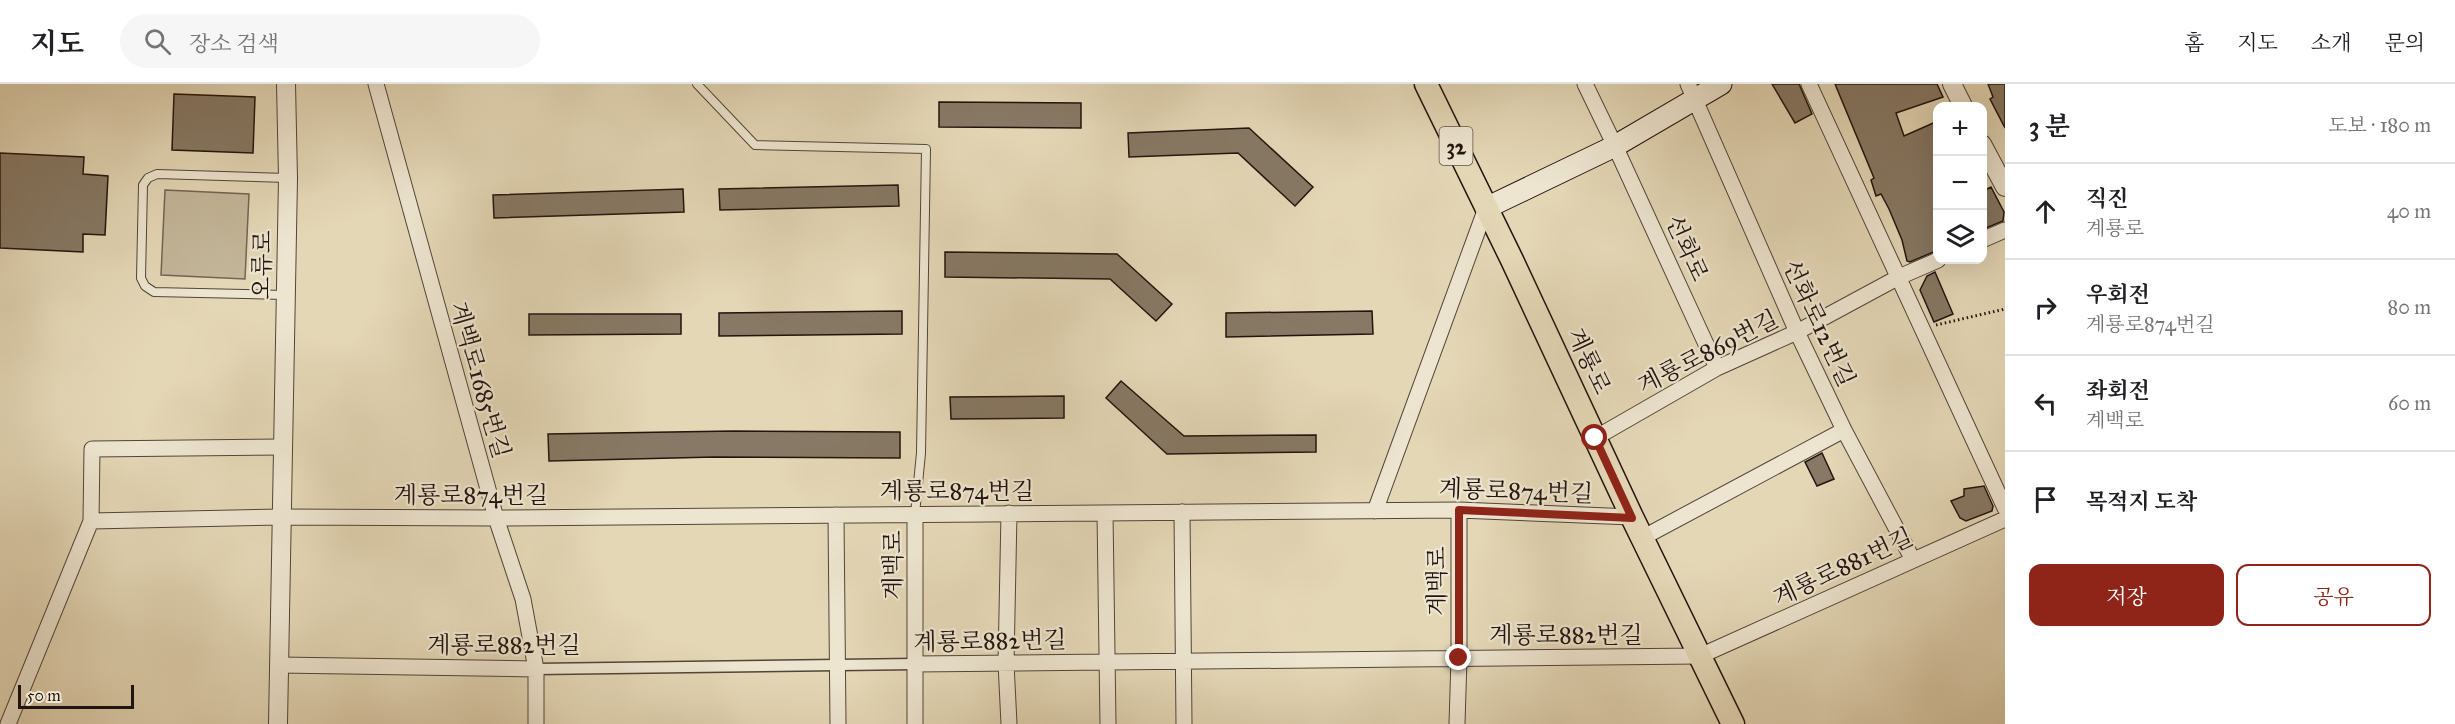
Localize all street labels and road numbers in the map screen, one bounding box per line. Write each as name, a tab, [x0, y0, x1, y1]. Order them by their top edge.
road number: 32	[1440, 127, 1472, 165]
street label: 선화로	[1659, 210, 1715, 286]
street label: 오류로	[246, 230, 278, 300]
street label: 선화로12번길	[1776, 254, 1862, 392]
street label: 계백로1685번길	[443, 298, 517, 462]
street label: 계룡로869번길	[1633, 304, 1783, 400]
street label: 계룡로	[1561, 323, 1617, 399]
street label: 계룡로874번길	[1438, 473, 1594, 509]
street label: 계룡로874번길	[880, 476, 1034, 506]
street label: 계룡로874번길	[394, 480, 548, 510]
street label: 계룡로881번길	[1768, 522, 1918, 612]
street label: 계백로	[878, 530, 908, 600]
street label: 계백로	[1422, 546, 1452, 616]
street label: 계룡로882번길	[1489, 620, 1643, 650]
street label: 계룡로882번길	[913, 625, 1067, 657]
street label: 계룡로882번길	[427, 630, 581, 660]

